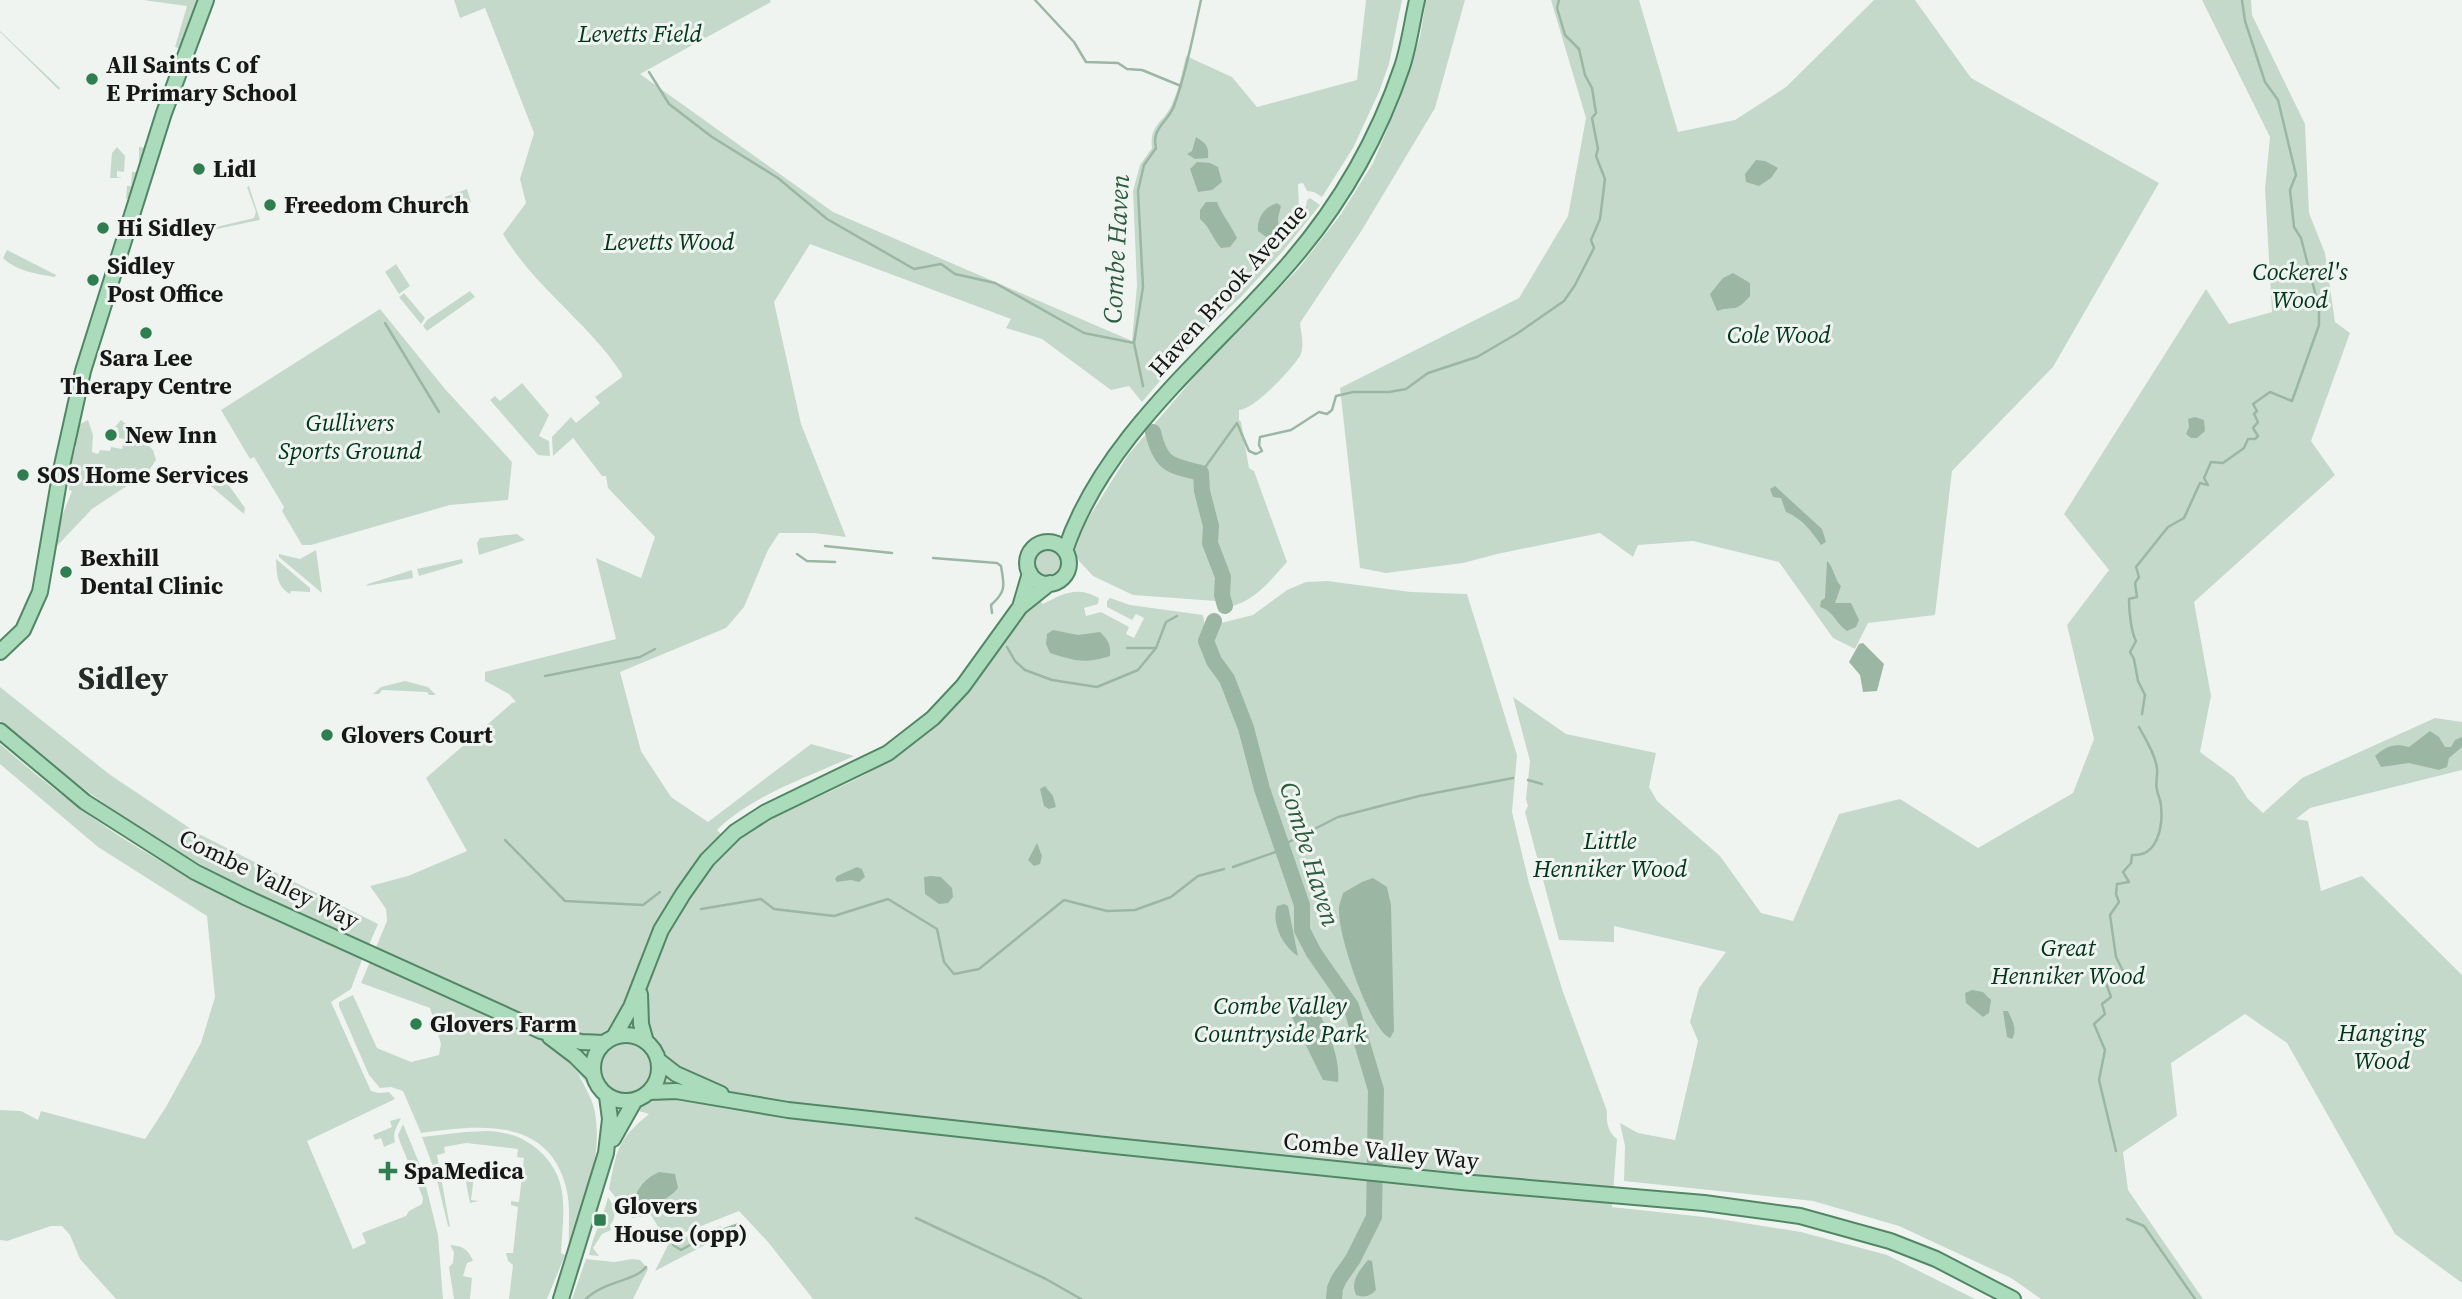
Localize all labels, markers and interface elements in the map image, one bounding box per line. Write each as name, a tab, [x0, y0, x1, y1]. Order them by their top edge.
park label: Levetts Field	[577, 17, 702, 50]
place label: All Saints C of E Primary School	[106, 48, 297, 109]
marker: All Saints C of E Primary School	[84, 71, 100, 87]
place label: Lidl	[213, 152, 257, 185]
marker: Lidl	[191, 161, 207, 177]
water label: Combe Haven	[1094, 173, 1138, 324]
place label: Freedom Church	[284, 188, 469, 221]
street label: Haven Brook Avenue	[1141, 196, 1314, 384]
marker: Freedom Church	[262, 197, 278, 213]
place label: Hi Sidley	[117, 211, 216, 244]
marker: Hi Sidley	[95, 220, 111, 236]
park label: Levetts Wood	[603, 225, 735, 258]
place label: Sidley Post Office	[107, 249, 223, 310]
park label: Cockerel's Wood	[2252, 255, 2348, 316]
marker: Sidley Post Office	[85, 272, 101, 288]
park label: Cole Wood	[1727, 318, 1831, 351]
marker: Sara Lee Therapy Centre	[138, 325, 154, 341]
place label: Sara Lee Therapy Centre	[60, 341, 232, 402]
park label: Gullivers Sports Ground	[278, 406, 422, 467]
place label: New Inn	[125, 418, 217, 451]
marker: New Inn	[103, 427, 119, 443]
place label: SOS Home Services	[37, 458, 249, 491]
marker: SOS Home Services	[15, 467, 31, 483]
place label: Bexhill Dental Clinic	[80, 541, 223, 602]
marker: Bexhill Dental Clinic	[58, 564, 74, 580]
district label: Sidley	[78, 656, 168, 700]
place label: Glovers Court	[341, 718, 493, 751]
marker: Glovers Court	[319, 727, 335, 743]
water label: Combe Haven	[1271, 777, 1349, 931]
street label: Combe Valley Way	[174, 821, 365, 937]
park label: Little Henniker Wood	[1532, 824, 1687, 885]
park label: Great Henniker Wood	[1990, 931, 2145, 992]
park label: Combe Valley Countryside Park	[1194, 989, 1367, 1050]
place label: Glovers Farm	[430, 1007, 577, 1040]
marker: Glovers Farm	[408, 1016, 424, 1032]
park label: Hanging Wood	[2337, 1016, 2427, 1077]
street label: Combe Valley Way	[1282, 1124, 1481, 1177]
place label: SpaMedica	[404, 1154, 524, 1187]
marker: SpaMedica	[378, 1161, 398, 1181]
place label: Glovers House (opp)	[614, 1189, 748, 1250]
marker: Glovers House (opp)	[592, 1212, 608, 1228]

